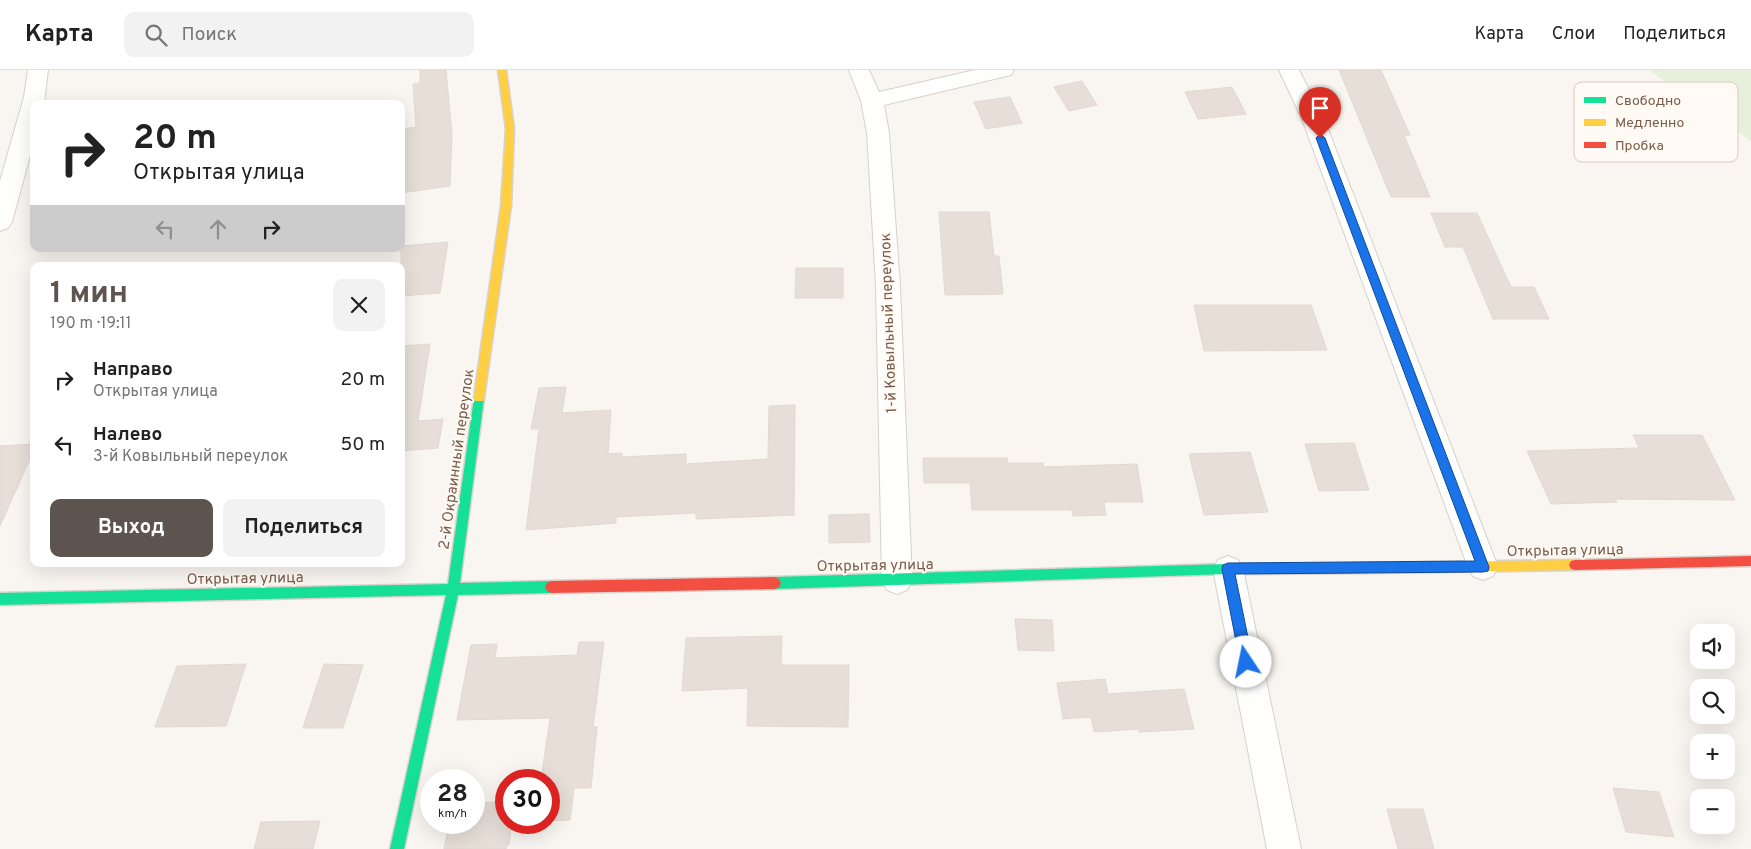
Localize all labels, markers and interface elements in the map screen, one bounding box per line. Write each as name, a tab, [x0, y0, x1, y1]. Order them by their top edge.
search box	[124, 12, 474, 57]
text: Карта	[25, 20, 94, 50]
icon: search	[142, 21, 170, 49]
text: Поиск	[182, 23, 237, 47]
text: Карта	[1474, 23, 1524, 46]
text: Слои	[1552, 23, 1595, 46]
text: Поделиться	[1623, 23, 1726, 46]
legend	[1574, 82, 1738, 162]
pin	[1299, 87, 1341, 138]
text: Свободно	[1615, 93, 1681, 110]
icon: arrive	[1306, 94, 1334, 122]
text: Медленно	[1615, 115, 1684, 132]
text: 20 m	[133, 117, 217, 161]
icon: right	[50, 120, 115, 185]
text: Пробка	[1615, 138, 1664, 155]
text: Открытая улица	[133, 160, 304, 187]
icon: left	[151, 215, 179, 243]
icon: ahead	[204, 215, 232, 243]
icon: right	[257, 215, 285, 243]
street label: 1-й Ковыльный переулок	[877, 232, 902, 413]
text: 1 мин	[50, 276, 128, 313]
button: close	[333, 279, 385, 331]
text: 190 m · 19:11	[50, 314, 132, 334]
text: Направо	[93, 358, 173, 382]
icon: right	[50, 366, 78, 394]
text: 20 m	[341, 368, 385, 392]
street label: 2-й Окраинный переулок	[435, 368, 480, 551]
text: Открытая улица	[93, 382, 218, 402]
text: Налево	[93, 423, 162, 447]
icon: left	[50, 431, 78, 459]
text: 50 m	[340, 433, 385, 457]
text: 3-й Ковыльный переулок	[93, 447, 288, 467]
button: Выход	[50, 499, 213, 557]
button: Поделиться	[223, 499, 385, 557]
street label: Открытая улица	[1506, 541, 1624, 562]
street label: Открытая улица	[816, 556, 934, 577]
street label: Открытая улица	[186, 569, 304, 590]
map controls	[1690, 624, 1735, 834]
button: sound	[1690, 624, 1735, 669]
position arrow	[1219, 635, 1271, 687]
button: search	[1690, 679, 1735, 724]
button: +	[1690, 734, 1735, 779]
speed limit sign: 30	[495, 769, 560, 834]
text: 28	[437, 779, 468, 811]
button: −	[1690, 789, 1735, 834]
text: km/h	[438, 806, 467, 822]

